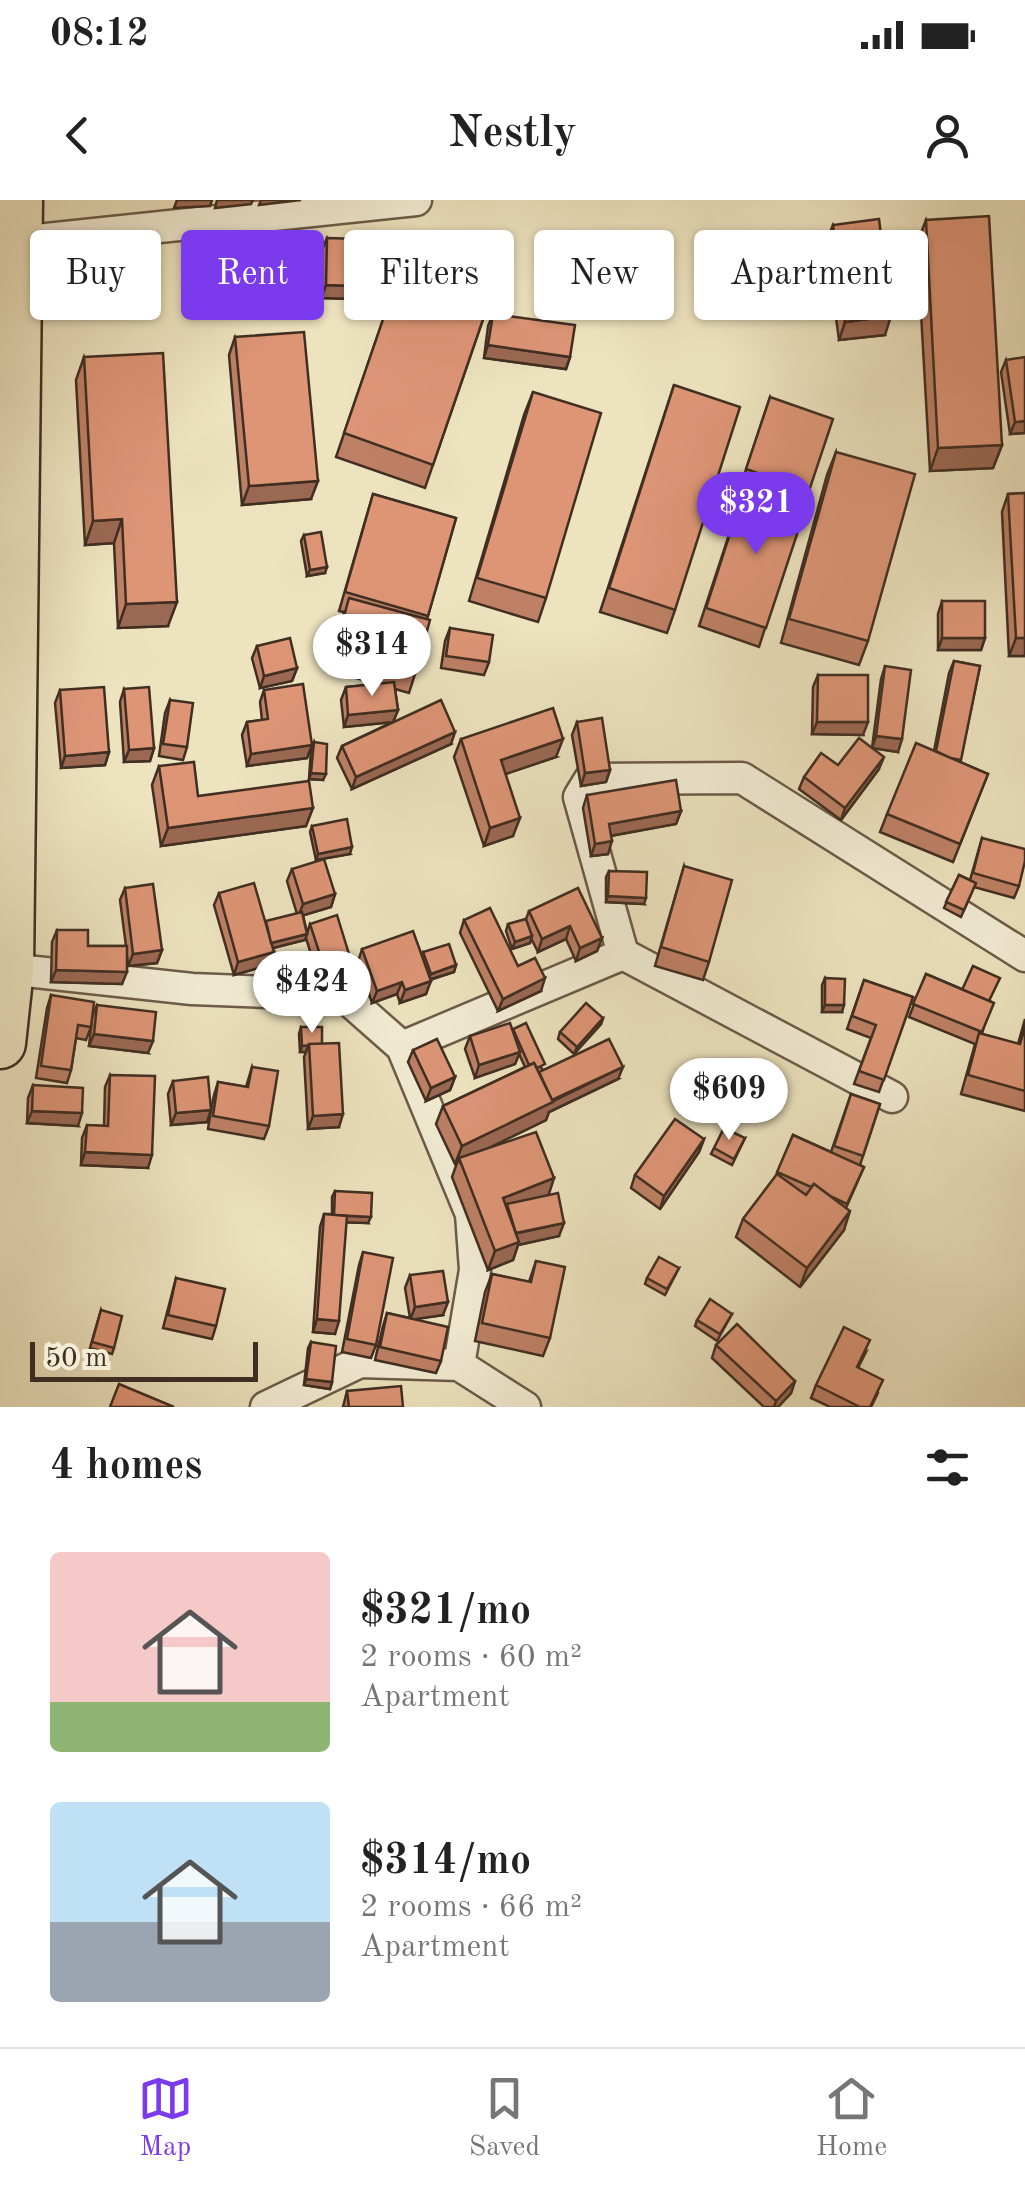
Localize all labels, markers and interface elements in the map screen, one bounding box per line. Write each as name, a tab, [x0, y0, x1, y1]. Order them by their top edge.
text: 08:12	[50, 16, 149, 54]
icon: back	[50, 108, 105, 163]
icon: person	[920, 108, 975, 163]
text: Nestly	[448, 112, 577, 157]
chip: Buy	[30, 230, 161, 320]
chip: Rent	[181, 230, 324, 320]
chip: Filters	[344, 230, 514, 320]
chip: New	[534, 230, 674, 320]
chip: Apartment	[694, 230, 928, 320]
pin: $321	[697, 472, 815, 557]
text: $321	[719, 488, 793, 520]
pin: $314	[313, 614, 431, 699]
text: $314	[335, 630, 409, 662]
pin: $424	[253, 951, 371, 1036]
text: $424	[275, 967, 349, 999]
pin: $609	[670, 1058, 788, 1143]
text: $609	[692, 1074, 766, 1106]
scale bar	[30, 1337, 258, 1382]
text: 50 m	[45, 1345, 108, 1373]
icon: filters	[920, 1440, 975, 1495]
text: 4 homes	[50, 1446, 202, 1488]
text: $321/mo	[360, 1591, 531, 1633]
icon: home	[130, 1592, 250, 1712]
text: 2 rooms · 60 m²	[360, 1642, 582, 1674]
text: Apartment	[360, 1682, 510, 1714]
text: $314/mo	[360, 1841, 531, 1883]
icon: home	[130, 1842, 250, 1962]
text: 2 rooms · 66 m²	[360, 1892, 582, 1924]
text: Apartment	[360, 1932, 510, 1964]
tab: Map	[138, 2071, 193, 2166]
tab: Saved	[469, 2071, 540, 2166]
tab: Home	[816, 2071, 887, 2166]

